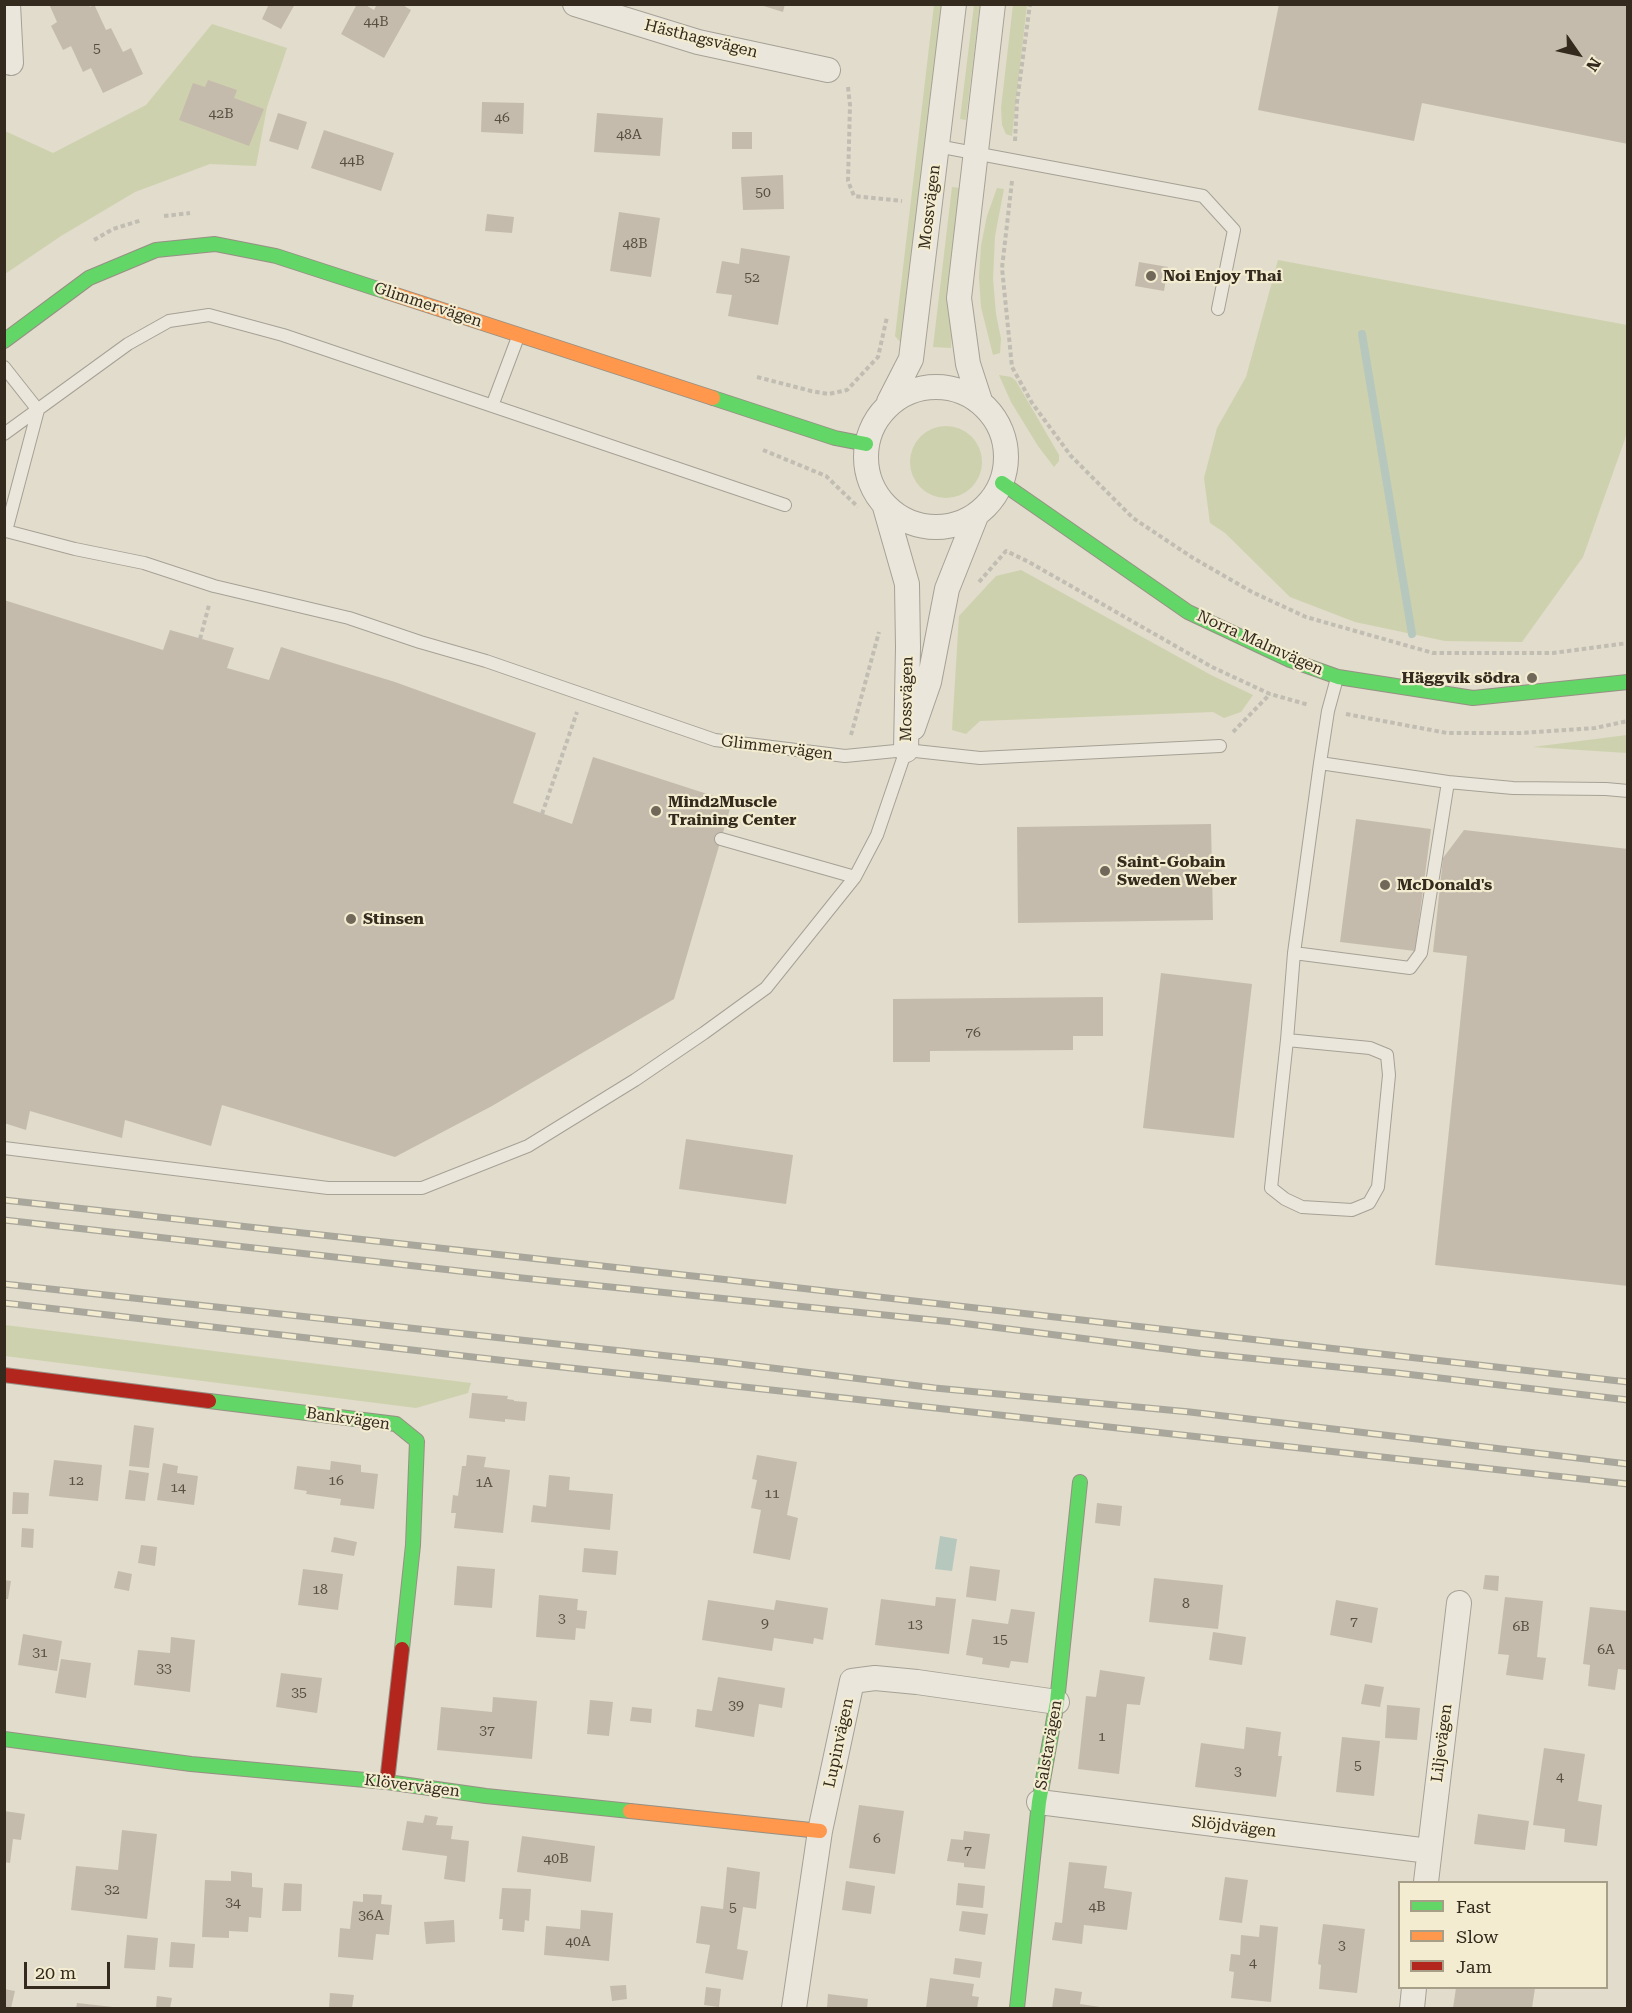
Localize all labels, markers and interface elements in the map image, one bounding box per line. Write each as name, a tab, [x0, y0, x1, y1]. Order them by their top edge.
house number: 44B	[363, 14, 389, 30]
street label: Hästhagsvägen	[642, 16, 760, 62]
north arrow	[1548, 24, 1608, 84]
house number: 5	[93, 41, 101, 57]
text: N	[1582, 54, 1605, 75]
house number: 42B	[208, 106, 234, 122]
house number: 46	[494, 110, 510, 126]
house number: 48A	[616, 127, 642, 143]
house number: 44B	[339, 153, 365, 169]
street label: Mossvägen	[915, 164, 945, 250]
house number: 50	[755, 185, 771, 201]
house number: 48B	[622, 236, 648, 252]
place label: Noi Enjoy Thai	[1163, 266, 1282, 286]
marker: Noi Enjoy Thai	[1144, 269, 1158, 283]
house number: 52	[744, 270, 760, 286]
street label: Glimmervägen	[371, 278, 485, 332]
street label: Norra Malmvägen	[1194, 606, 1326, 680]
street label: Mossvägen	[897, 656, 917, 742]
place label: Häggvik södra	[1401, 668, 1520, 688]
marker: Häggvik södra	[1525, 671, 1539, 685]
street label: Glimmervägen	[720, 732, 834, 764]
place label: Mind2Muscle Training Center	[668, 792, 797, 830]
marker: Mind2Muscle Training Center	[649, 804, 663, 818]
place label: Saint-Gobain Sweden Weber	[1117, 852, 1237, 890]
marker: Saint-Gobain Sweden Weber	[1098, 864, 1112, 878]
place label: McDonald's	[1397, 875, 1492, 895]
marker: McDonald's	[1378, 878, 1392, 892]
place label: Stinsen	[363, 909, 424, 929]
marker: Stinsen	[344, 912, 358, 926]
house number: 76	[965, 1025, 981, 1041]
street label: Bankvägen	[305, 1404, 391, 1434]
house number: 12	[68, 1473, 84, 1489]
house number: 16	[328, 1473, 344, 1489]
house number: 1A	[475, 1475, 493, 1491]
house number: 14	[170, 1480, 186, 1496]
house number: 11	[764, 1486, 780, 1502]
house number: 18	[312, 1582, 328, 1598]
house number: 8	[1182, 1596, 1190, 1612]
house number: 3	[558, 1611, 566, 1627]
house number: 7	[1350, 1614, 1358, 1630]
house number: 9	[761, 1616, 769, 1632]
house number: 13	[907, 1617, 923, 1633]
house number: 6B	[1512, 1619, 1530, 1635]
house number: 15	[992, 1632, 1008, 1648]
house number: 6A	[1597, 1642, 1615, 1658]
house number: 31	[32, 1645, 48, 1661]
house number: 33	[156, 1661, 172, 1677]
house number: 35	[291, 1685, 307, 1701]
street label: Lupinvägen	[820, 1696, 858, 1790]
house number: 39	[728, 1698, 744, 1714]
street label: Salstavägen	[1032, 1699, 1066, 1791]
street label: Liljevägen	[1428, 1703, 1456, 1783]
house number: 37	[479, 1723, 495, 1739]
house number: 1	[1098, 1729, 1106, 1745]
house number: 5	[1354, 1758, 1362, 1774]
house number: 3	[1234, 1764, 1242, 1780]
house number: 4	[1556, 1769, 1564, 1785]
street label: Klövervägen	[363, 1771, 461, 1801]
street label: Slöjdvägen	[1191, 1812, 1277, 1842]
house number: 6	[873, 1831, 881, 1847]
house number: 7	[964, 1843, 972, 1859]
house number: 40B	[543, 1851, 569, 1867]
legend	[1398, 1881, 1608, 1989]
house number: 32	[104, 1882, 120, 1898]
house number: 34	[225, 1895, 241, 1911]
text: Fast	[1456, 1896, 1491, 1917]
house number: 4B	[1088, 1899, 1106, 1915]
house number: 5	[729, 1900, 737, 1916]
house number: 36A	[358, 1908, 384, 1924]
text: Slow	[1456, 1926, 1498, 1947]
house number: 40A	[565, 1934, 591, 1950]
house number: 3	[1338, 1938, 1346, 1954]
scale bar	[27, 1950, 112, 1988]
house number: 4	[1249, 1955, 1257, 1971]
text: Jam	[1456, 1956, 1492, 1977]
text: 20 m	[35, 1962, 76, 1983]

